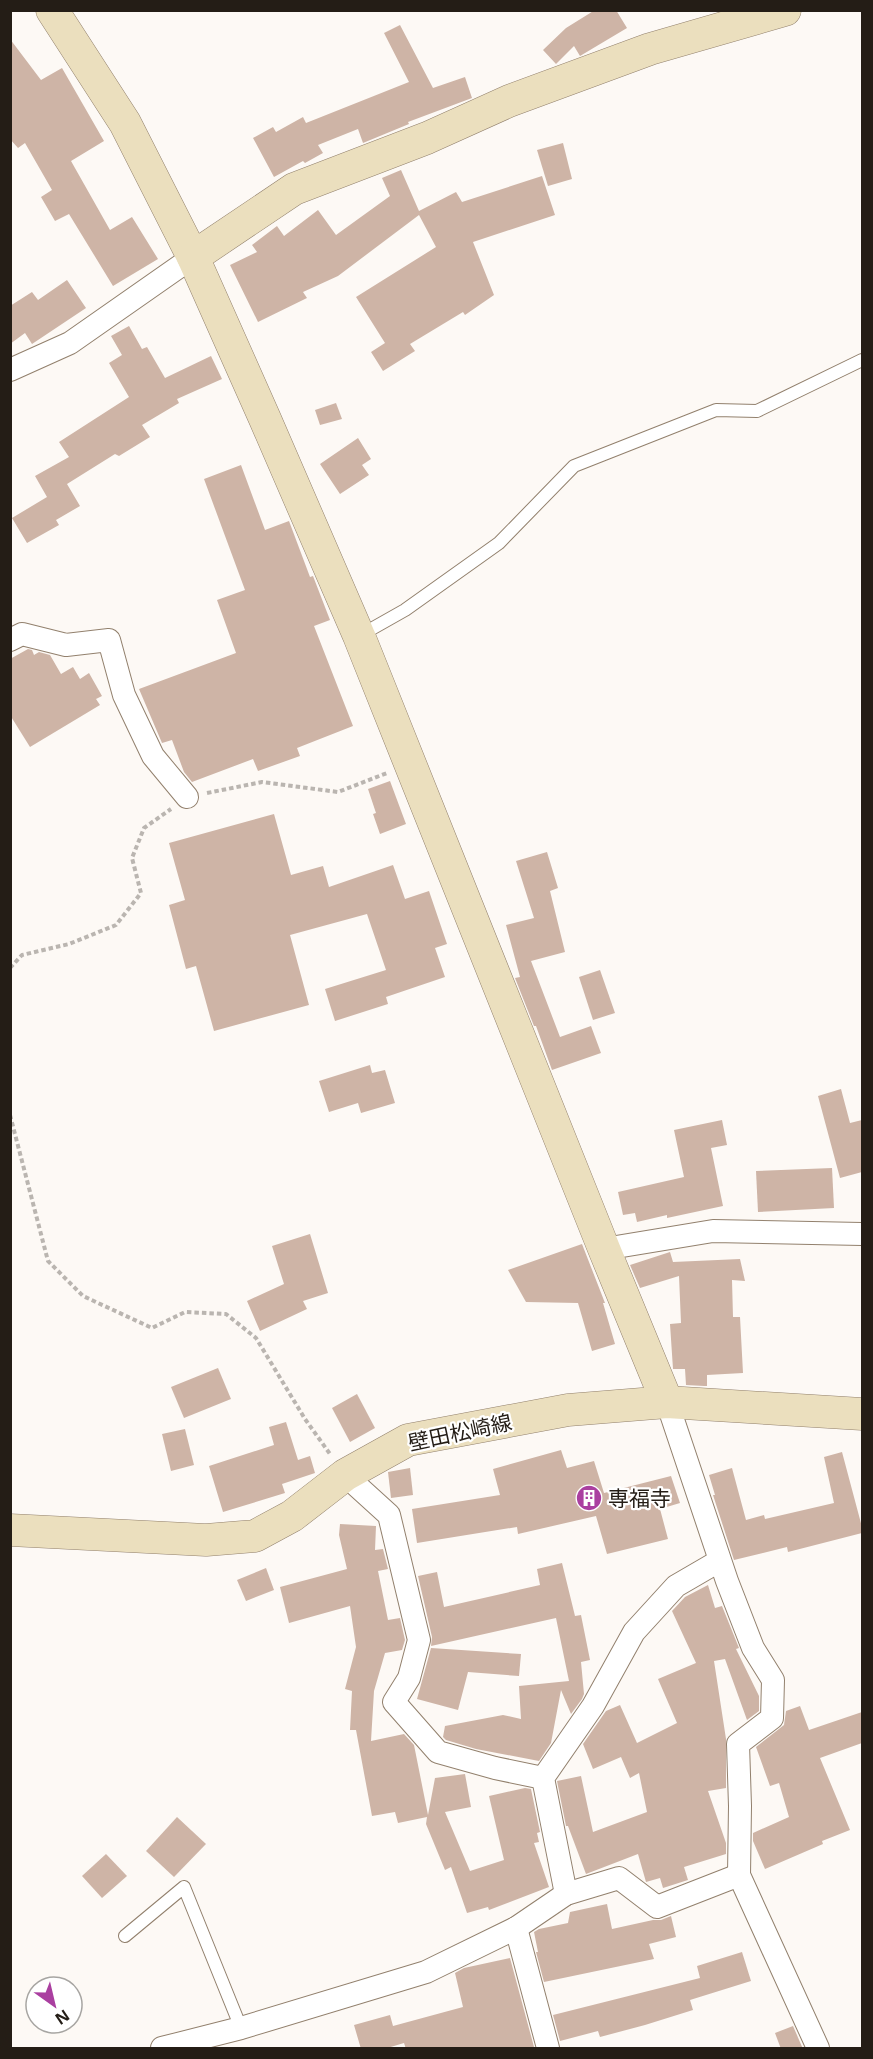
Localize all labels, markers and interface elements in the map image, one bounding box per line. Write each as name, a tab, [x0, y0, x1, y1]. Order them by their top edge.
street label: 壁田松崎線	[406, 1407, 514, 1457]
building icon: 専福寺	[574, 1483, 604, 1513]
place label: 専福寺	[608, 1484, 671, 1512]
north arrow	[24, 1975, 84, 2035]
text: N	[51, 2005, 74, 2030]

